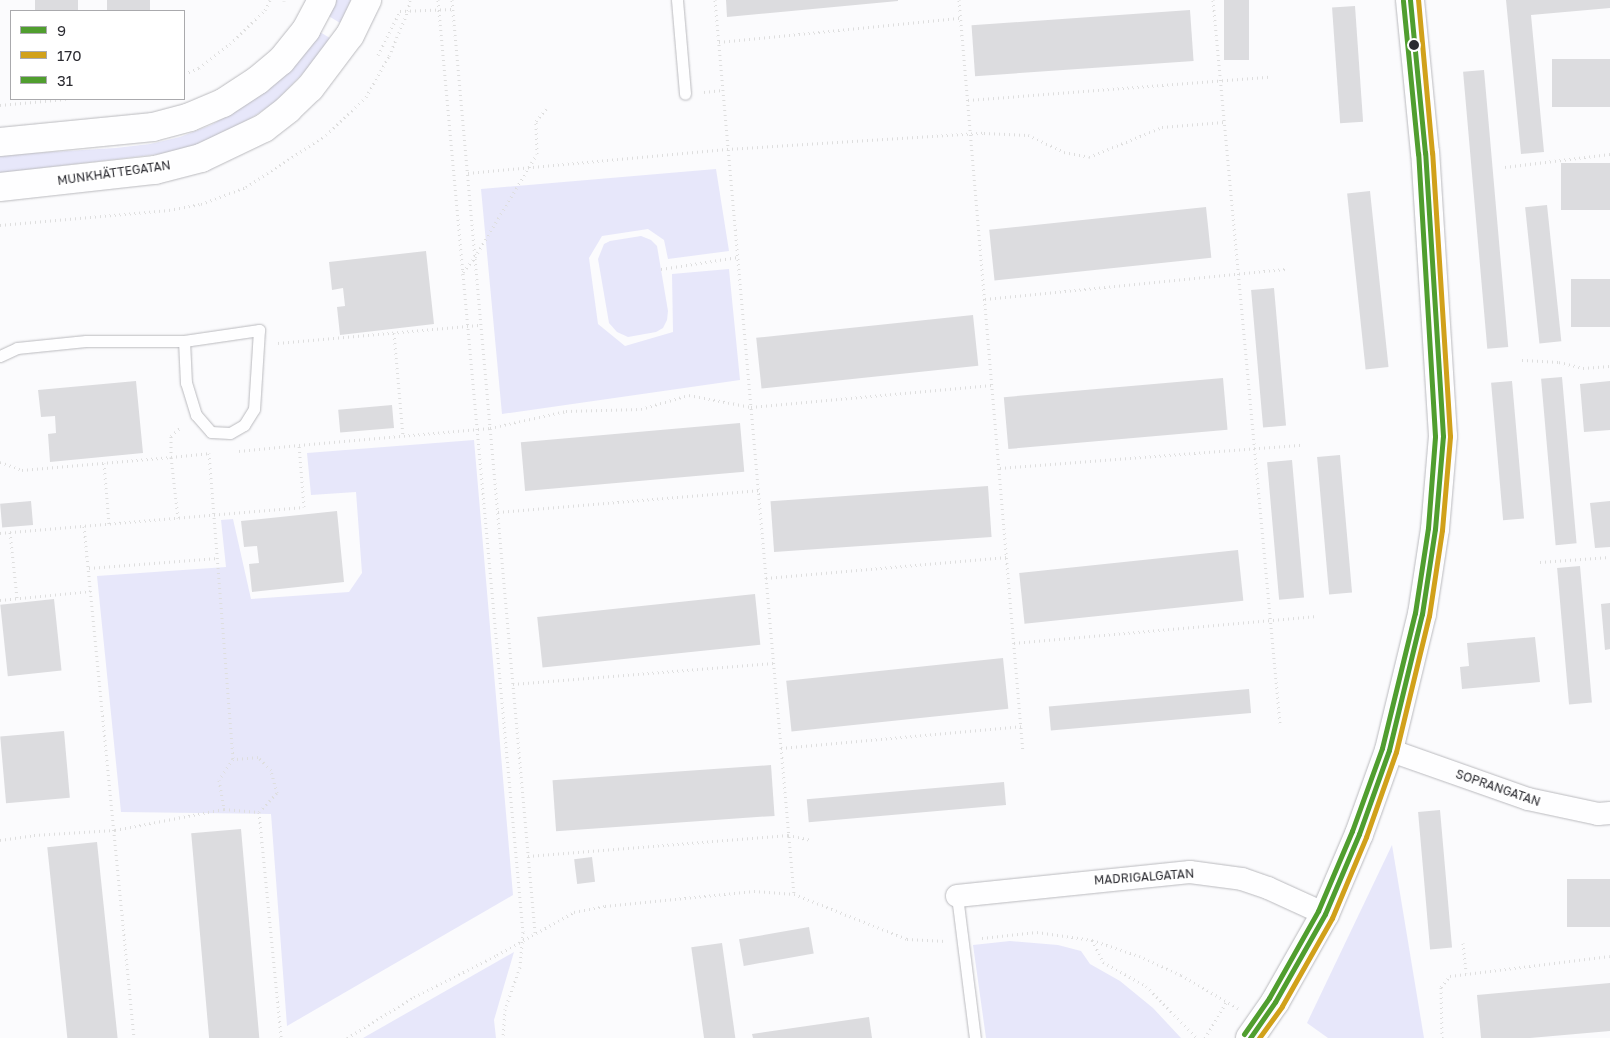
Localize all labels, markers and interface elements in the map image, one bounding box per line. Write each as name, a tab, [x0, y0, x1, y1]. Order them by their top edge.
legend	[10, 10, 185, 100]
text: 9	[57, 21, 66, 39]
unlabelled marker	[1409, 40, 1419, 50]
text: 170	[57, 46, 82, 64]
text: 31	[57, 71, 73, 89]
street label: MUNKHÄTTEGATAN	[56, 158, 172, 188]
street label: SOPRANGATAN	[1454, 767, 1542, 809]
street label: MADRIGALGATAN	[1093, 866, 1195, 888]

